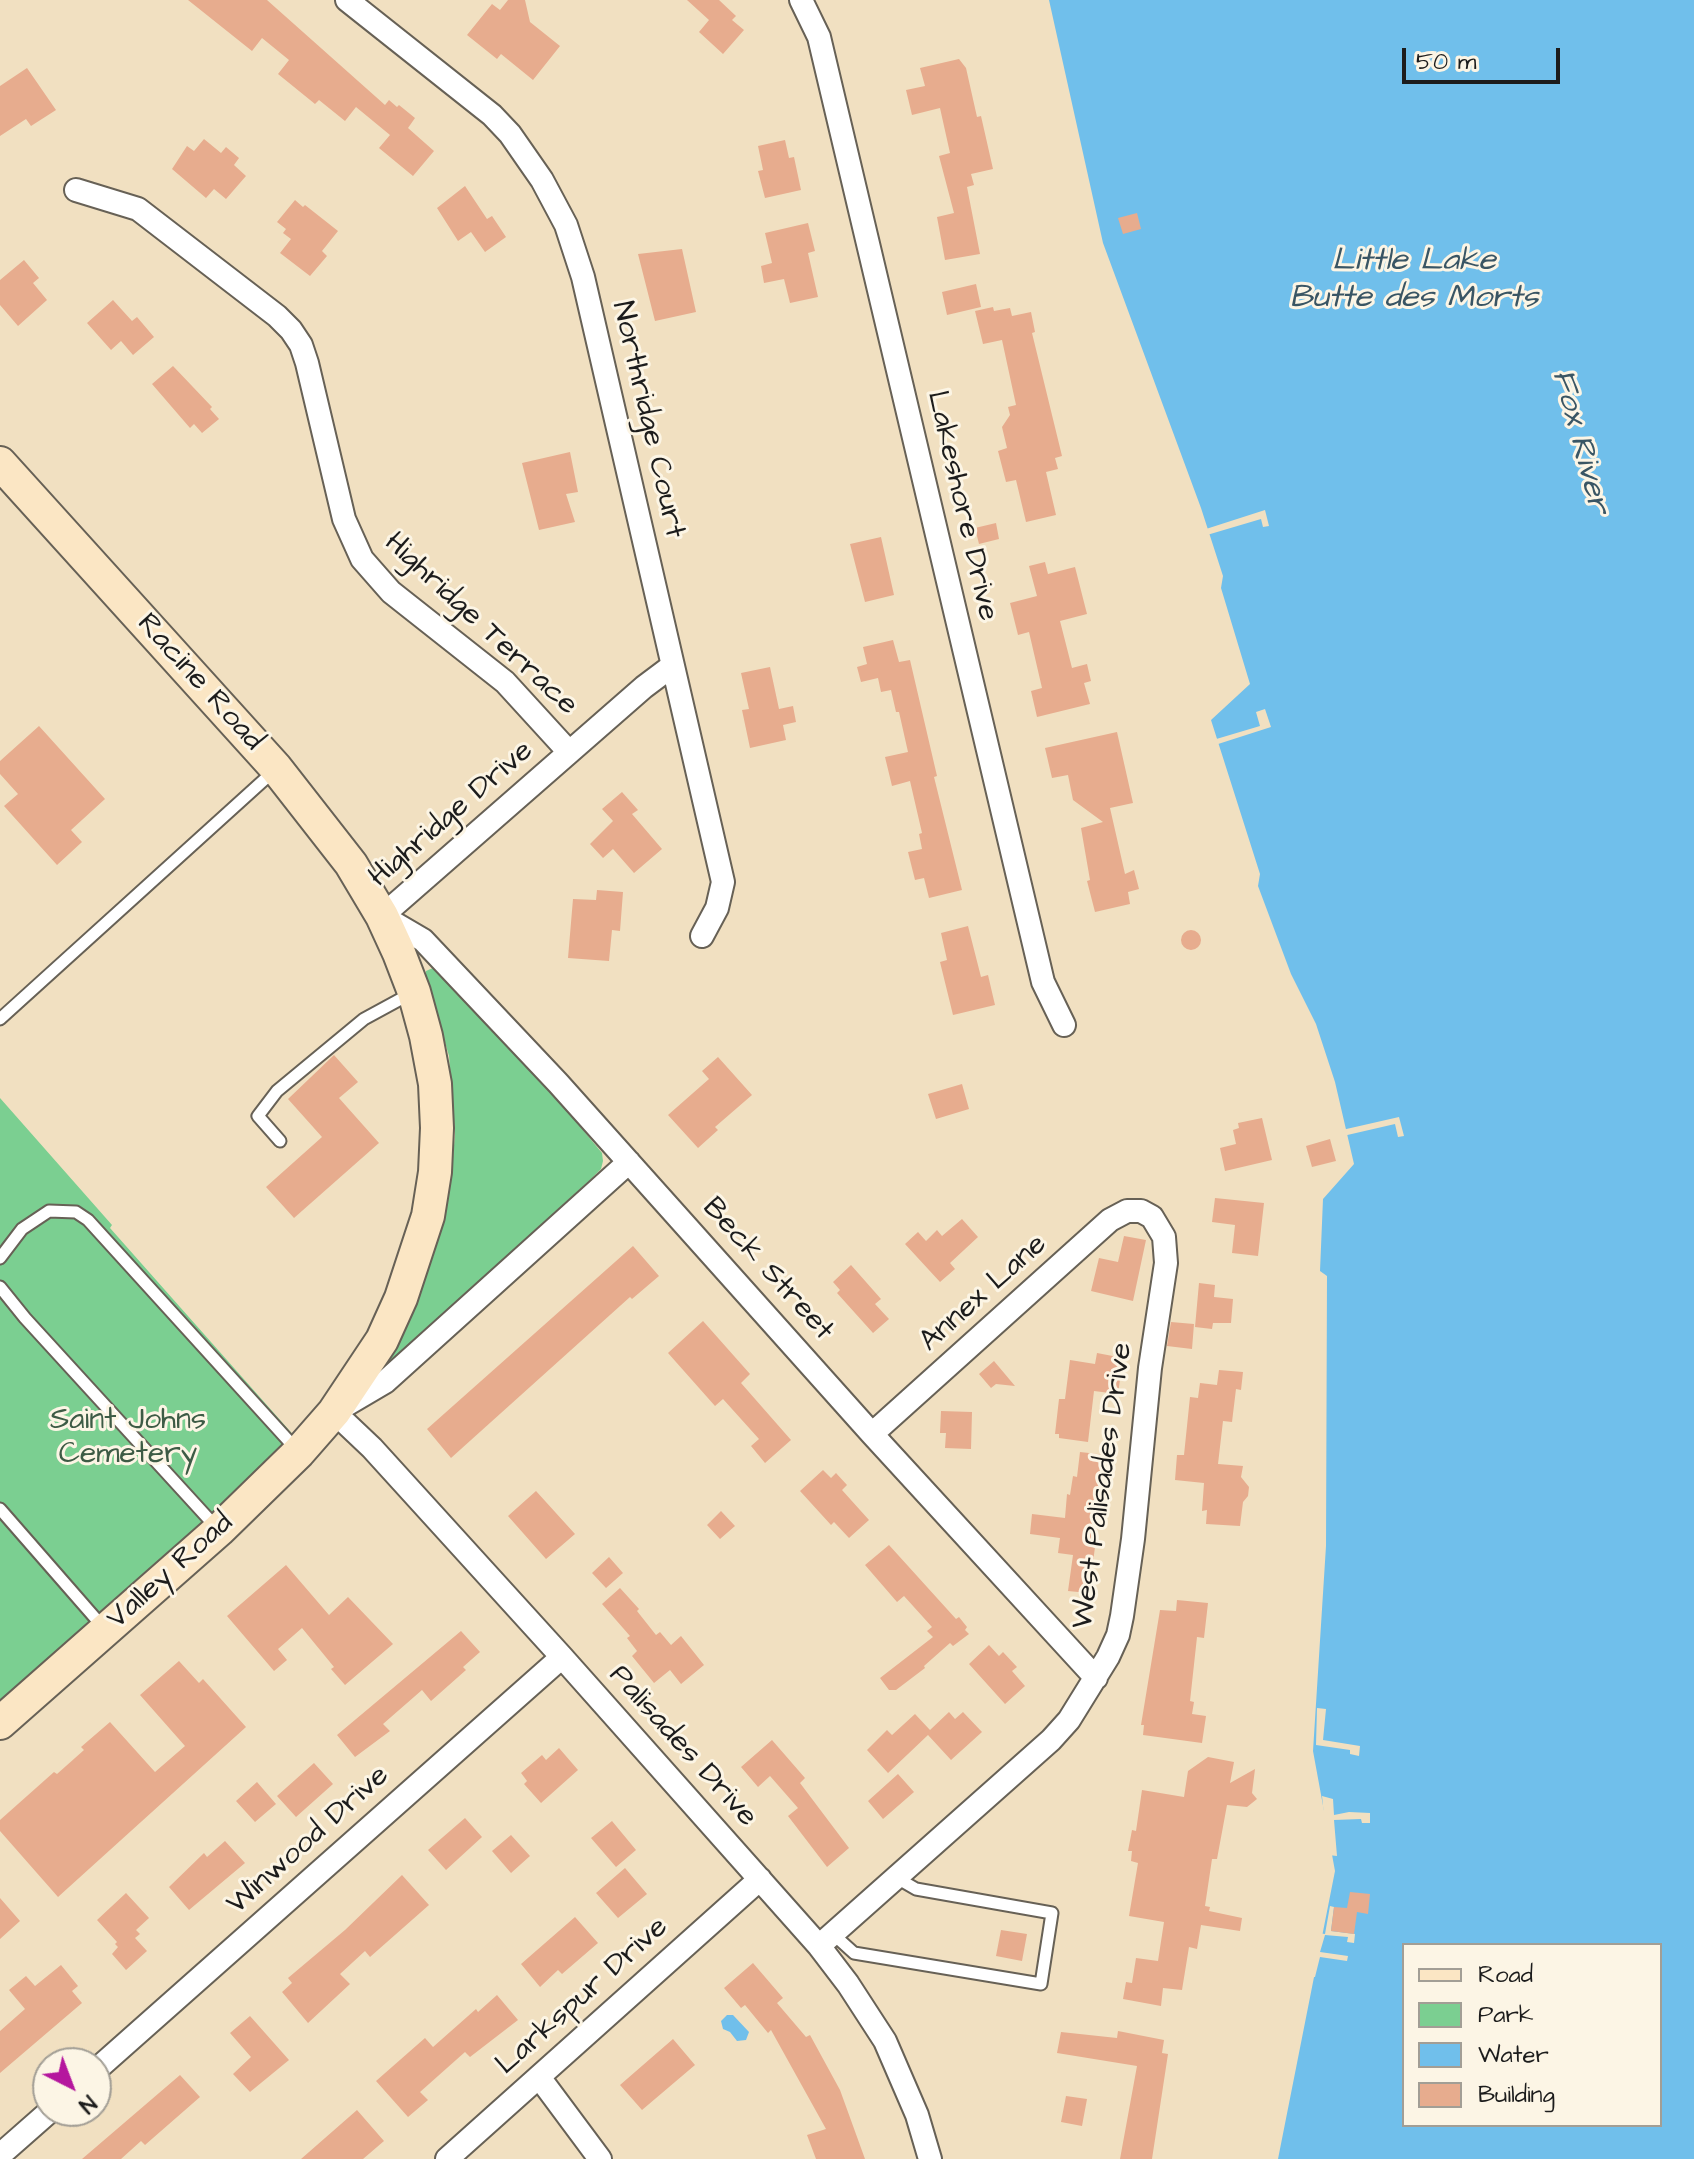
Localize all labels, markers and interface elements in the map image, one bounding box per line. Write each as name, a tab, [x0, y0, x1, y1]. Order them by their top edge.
scale bar	[1406, 32, 1564, 82]
text: 50 m	[1416, 45, 1476, 79]
water label: Little Lake Butte des Morts	[1290, 243, 1538, 318]
street label: Northridge Court	[602, 298, 692, 542]
water label: Fox River	[1541, 366, 1617, 518]
street label: Lakeshore Drive	[917, 388, 1005, 624]
street label: Highridge Terrace	[376, 526, 584, 724]
street label: Racine Road	[128, 607, 270, 759]
street label: Highridge Drive	[363, 734, 541, 896]
street label: Beck Street	[694, 1191, 840, 1349]
street label: Annex Lane	[913, 1227, 1055, 1361]
street label: West Palisades Drive	[1066, 1341, 1142, 1631]
park label: Saint Johns Cemetery	[50, 1404, 206, 1474]
street label: Valley Road	[101, 1506, 241, 1638]
street label: Palisades Drive	[600, 1659, 764, 1835]
street label: Winwood Drive	[221, 1759, 397, 1923]
street label: Larkspur Drive	[490, 1910, 676, 2084]
legend	[1402, 1943, 1662, 2127]
text: Road	[1478, 1958, 1533, 1992]
text: Park	[1478, 1998, 1534, 2032]
text: Water	[1478, 2038, 1549, 2072]
north arrow	[32, 2047, 112, 2127]
text: Building	[1478, 2078, 1555, 2112]
text: N	[72, 2088, 103, 2120]

